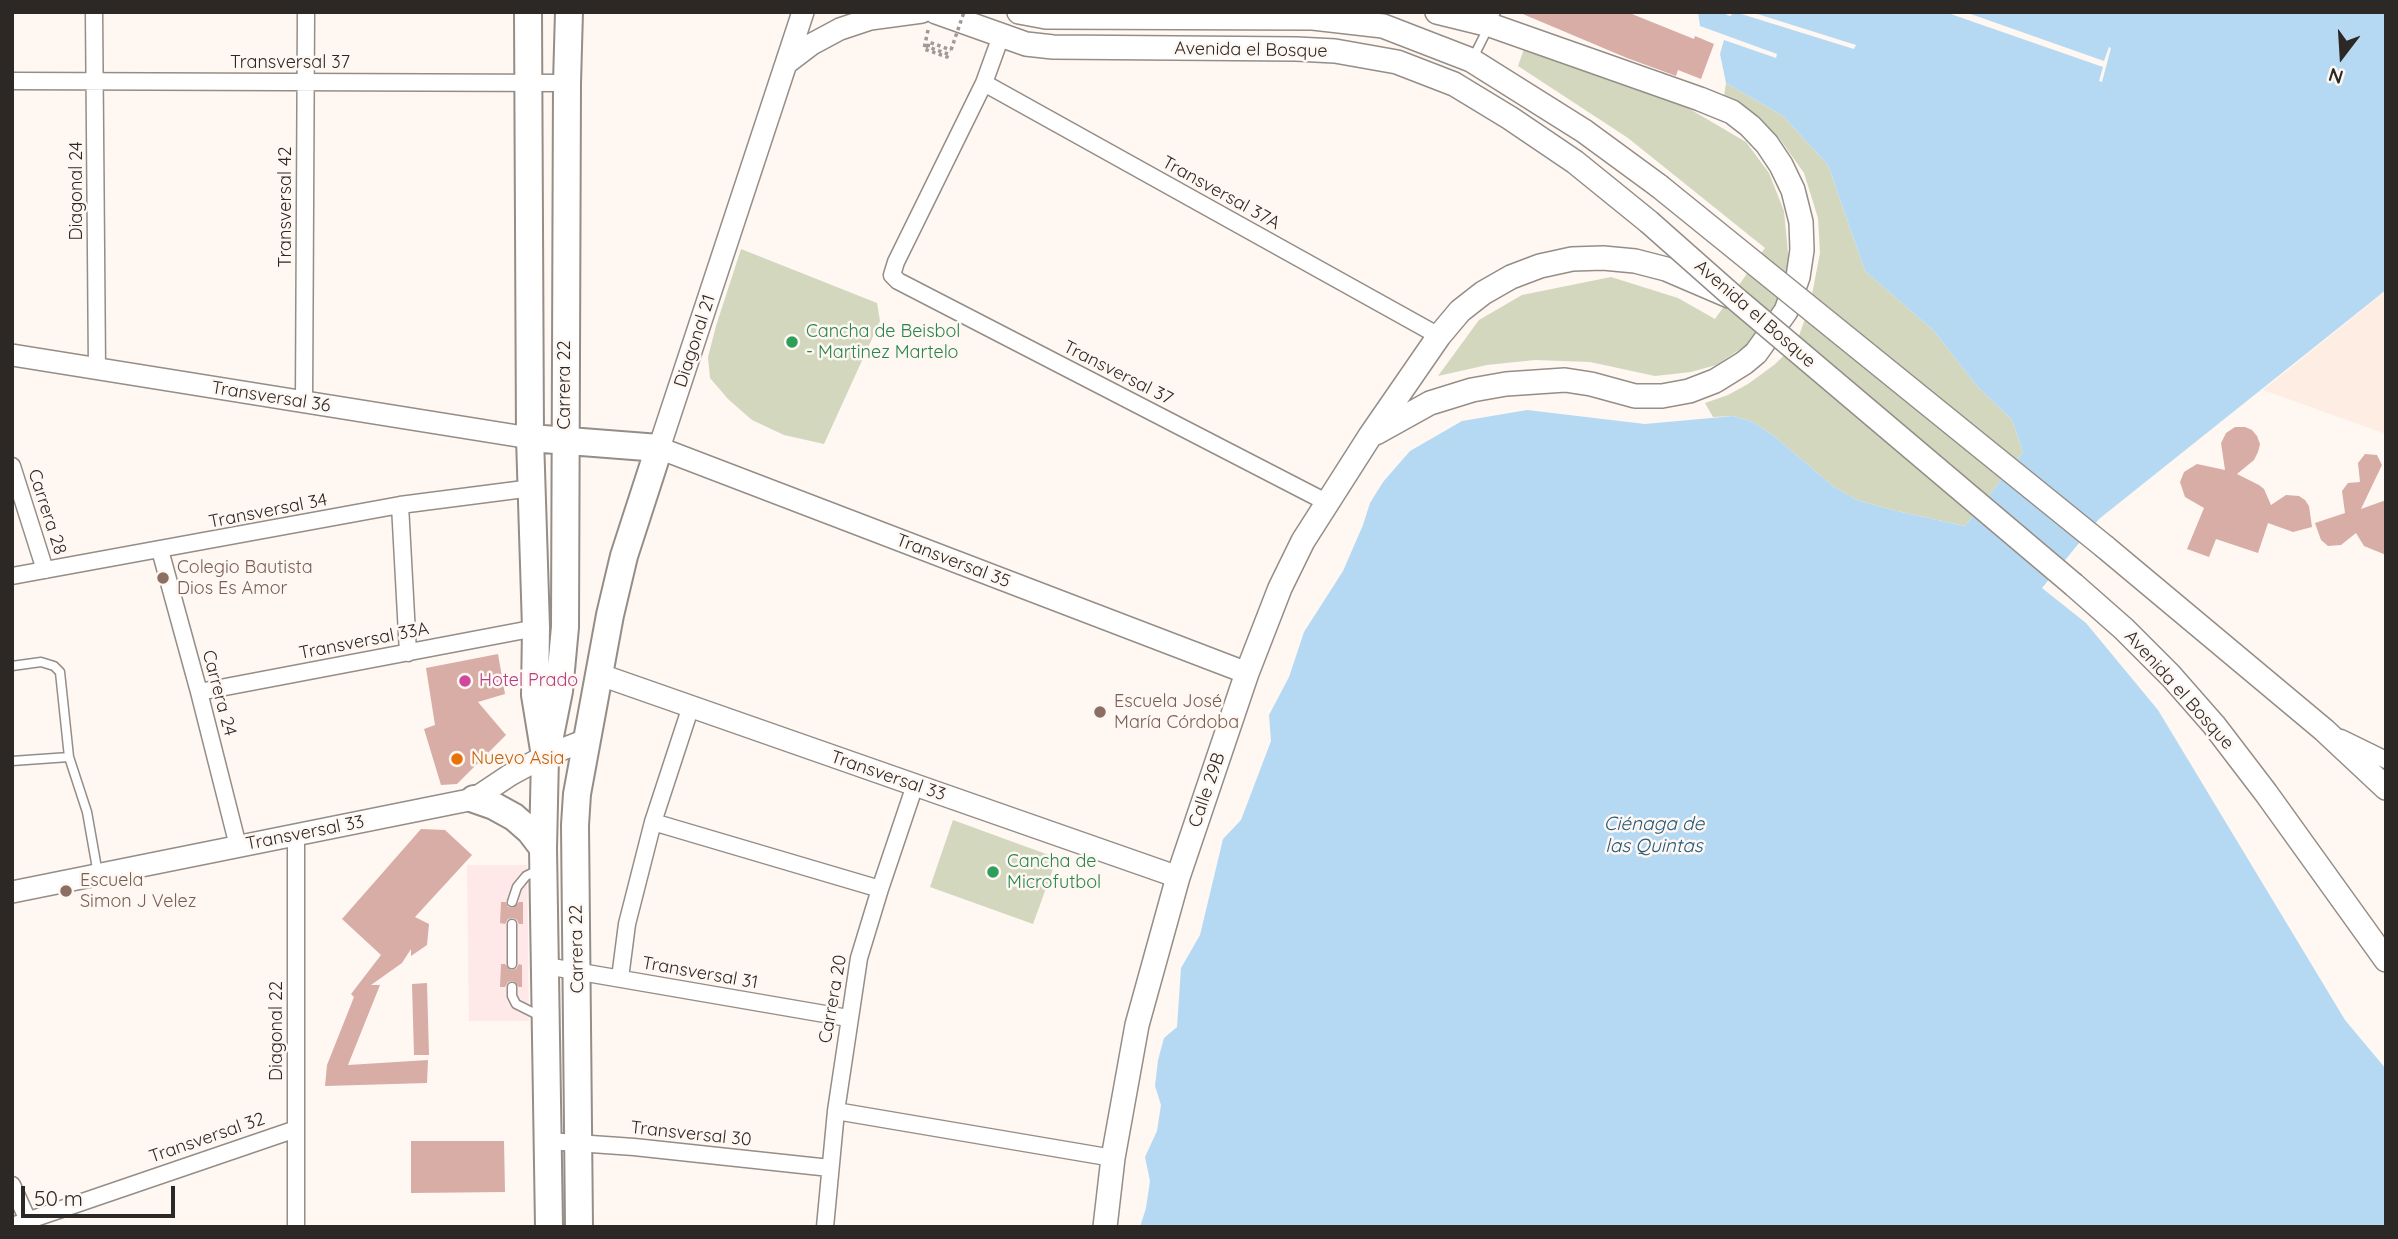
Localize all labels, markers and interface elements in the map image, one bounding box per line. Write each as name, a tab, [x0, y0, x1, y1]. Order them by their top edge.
north arrow	[2307, 21, 2377, 91]
street label: Avenida el Bosque	[1174, 38, 1328, 62]
street label: Transversal 37	[230, 52, 350, 74]
text: N	[2326, 63, 2346, 90]
street label: Diagonal 24	[66, 142, 88, 240]
street label: Transversal 42	[275, 147, 297, 267]
street label: Transversal 37A	[1158, 152, 1284, 234]
street label: Avenida el Bosque	[1690, 256, 1820, 372]
street label: Diagonal 21	[670, 292, 720, 390]
place label: Cancha de Beisbol - Martinez Martelo	[806, 321, 961, 364]
marker: Cancha de Beisbol - Martinez Martelo	[784, 334, 800, 350]
street label: Transversal 37	[1060, 336, 1176, 410]
street label: Carrera 22	[554, 341, 576, 429]
street label: Transversal 36	[210, 377, 332, 417]
street label: Carrera 28	[23, 467, 71, 557]
street label: Transversal 34	[207, 489, 329, 533]
street label: Transversal 35	[893, 529, 1013, 593]
place label: Colegio Bautista Dios Es Amor	[177, 557, 313, 600]
marker: Colegio Bautista Dios Es Amor	[155, 570, 171, 586]
street label: Transversal 33A	[297, 618, 431, 664]
street label: Avenida el Bosque	[2120, 626, 2238, 754]
street label: Carrera 24	[197, 648, 241, 738]
place label: Hotel Prado	[479, 670, 578, 692]
marker: Hotel Prado	[457, 673, 473, 689]
place label: Escuela José María Córdoba	[1114, 691, 1239, 734]
marker: Escuela José María Córdoba	[1092, 704, 1108, 720]
street label: Transversal 33	[828, 746, 948, 806]
place label: Nuevo Asia	[471, 748, 564, 770]
street label: Calle 29B	[1184, 750, 1230, 830]
marker: Nuevo Asia	[449, 751, 465, 767]
street label: Transversal 33	[244, 811, 366, 855]
water label: Ciénaga de las Quintas	[1604, 813, 1704, 857]
place label: Cancha de Microfutbol	[1007, 851, 1101, 894]
marker: Cancha de Microfutbol	[985, 864, 1001, 880]
place label: Escuela Simon J Velez	[80, 870, 196, 912]
marker: Escuela Simon J Velez	[58, 883, 74, 899]
street label: Carrera 22	[565, 904, 589, 994]
street label: Transversal 31	[640, 952, 760, 994]
street label: Carrera 20	[815, 953, 851, 1045]
street label: Diagonal 22	[266, 981, 288, 1081]
street label: Transversal 32	[146, 1108, 268, 1168]
street label: Transversal 30	[629, 1117, 753, 1151]
scale bar	[24, 1172, 178, 1216]
text: 50 m	[34, 1185, 83, 1211]

